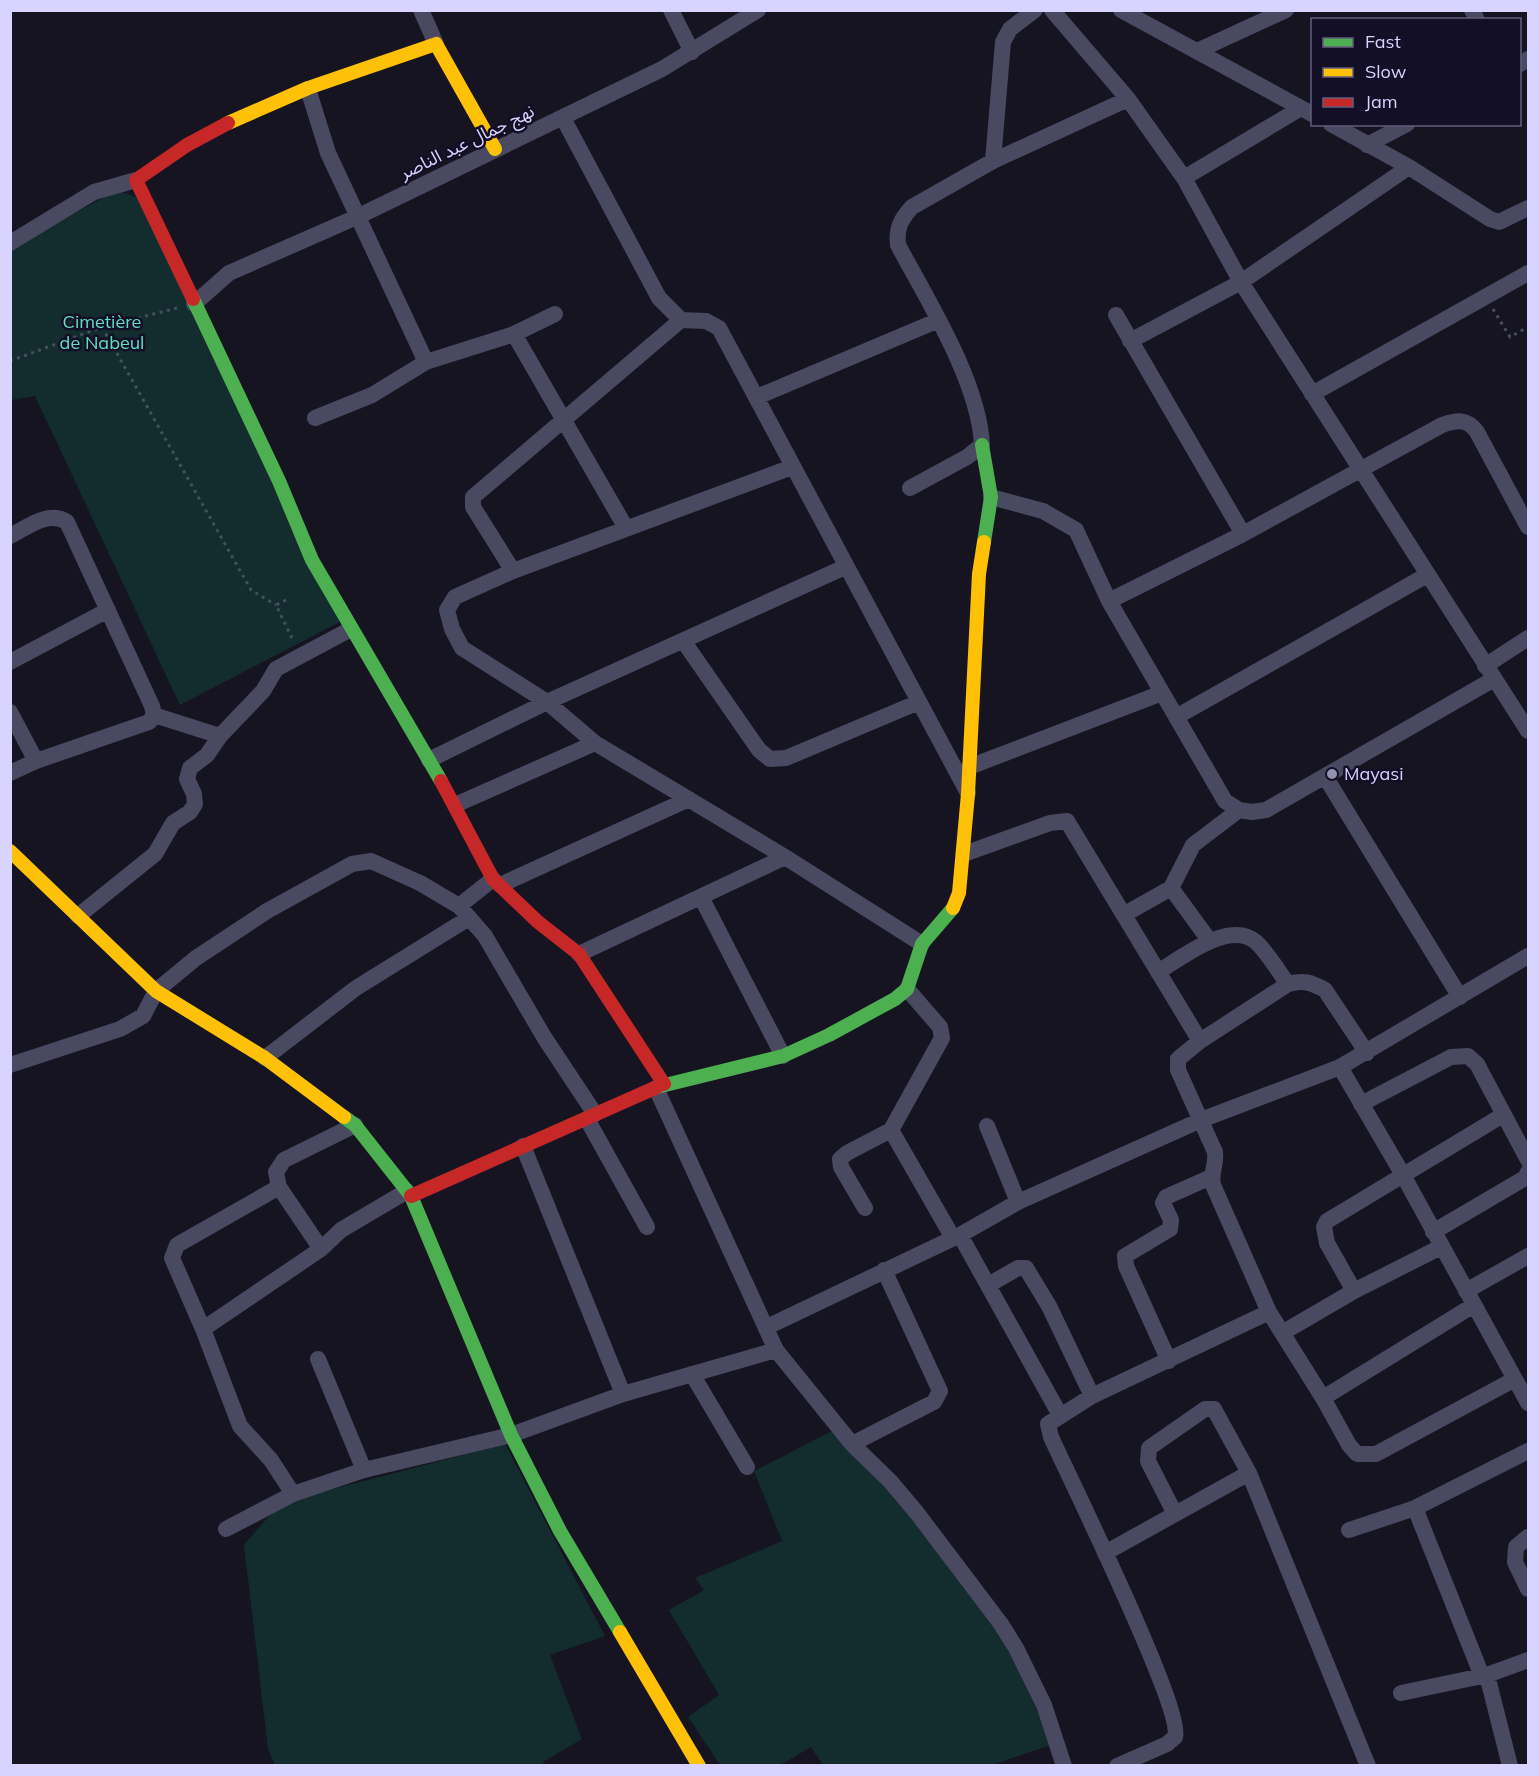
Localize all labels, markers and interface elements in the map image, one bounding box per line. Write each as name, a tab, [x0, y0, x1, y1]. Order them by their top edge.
legend	[1311, 18, 1521, 126]
text: Fast	[1365, 30, 1401, 53]
text: Slow	[1365, 60, 1407, 83]
text: Jam	[1365, 90, 1398, 113]
street label: نهج جمال عبد الناصر	[395, 99, 539, 186]
park label: Cimetière de Nabeul	[60, 310, 144, 354]
place label: Mayasi	[1344, 762, 1404, 785]
marker: Mayasi	[1325, 767, 1339, 781]

